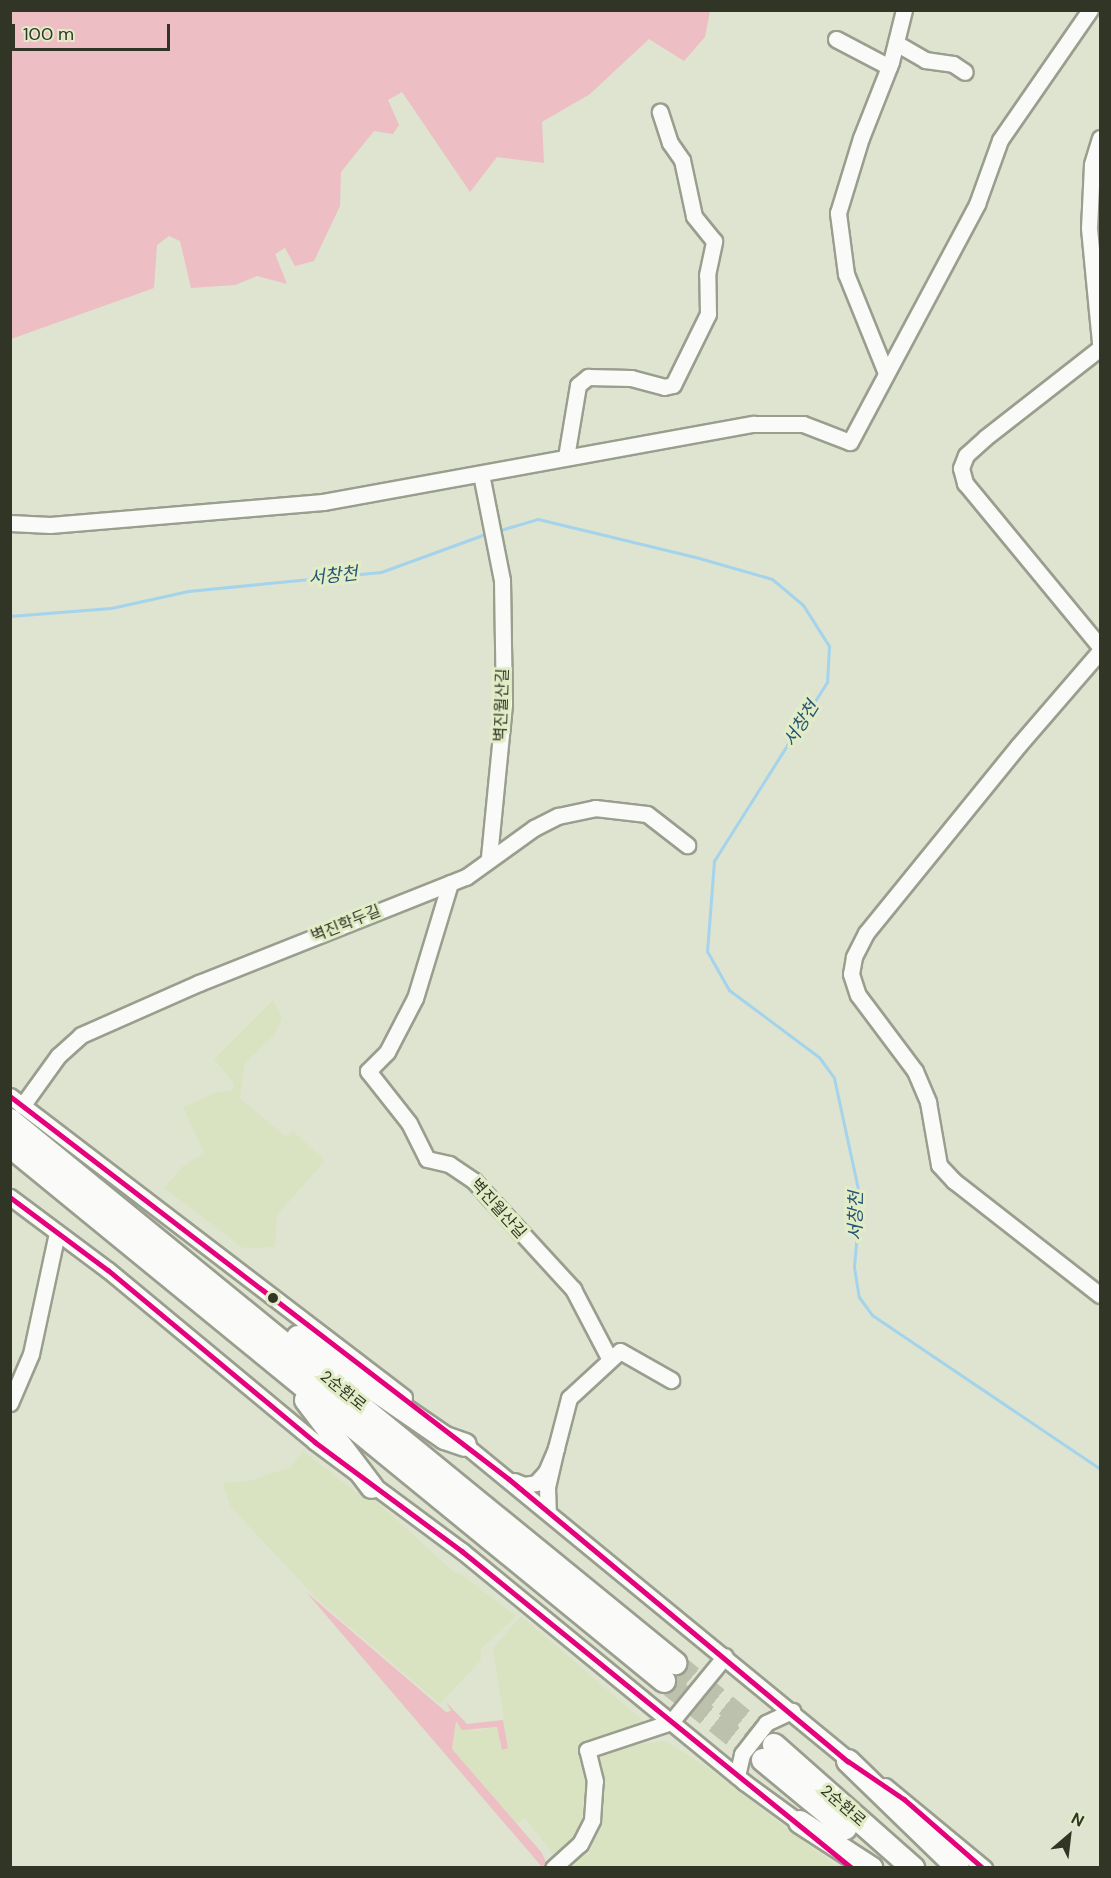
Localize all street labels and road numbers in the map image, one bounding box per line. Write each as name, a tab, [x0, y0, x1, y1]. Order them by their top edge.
street label: 벽진월산길	[491, 668, 513, 742]
street label: 벽진학두길	[308, 901, 384, 947]
street label: 벽진월산길	[466, 1175, 530, 1243]
street label: 2순환로	[316, 1367, 370, 1415]
street label: 2순환로	[817, 1781, 869, 1831]

